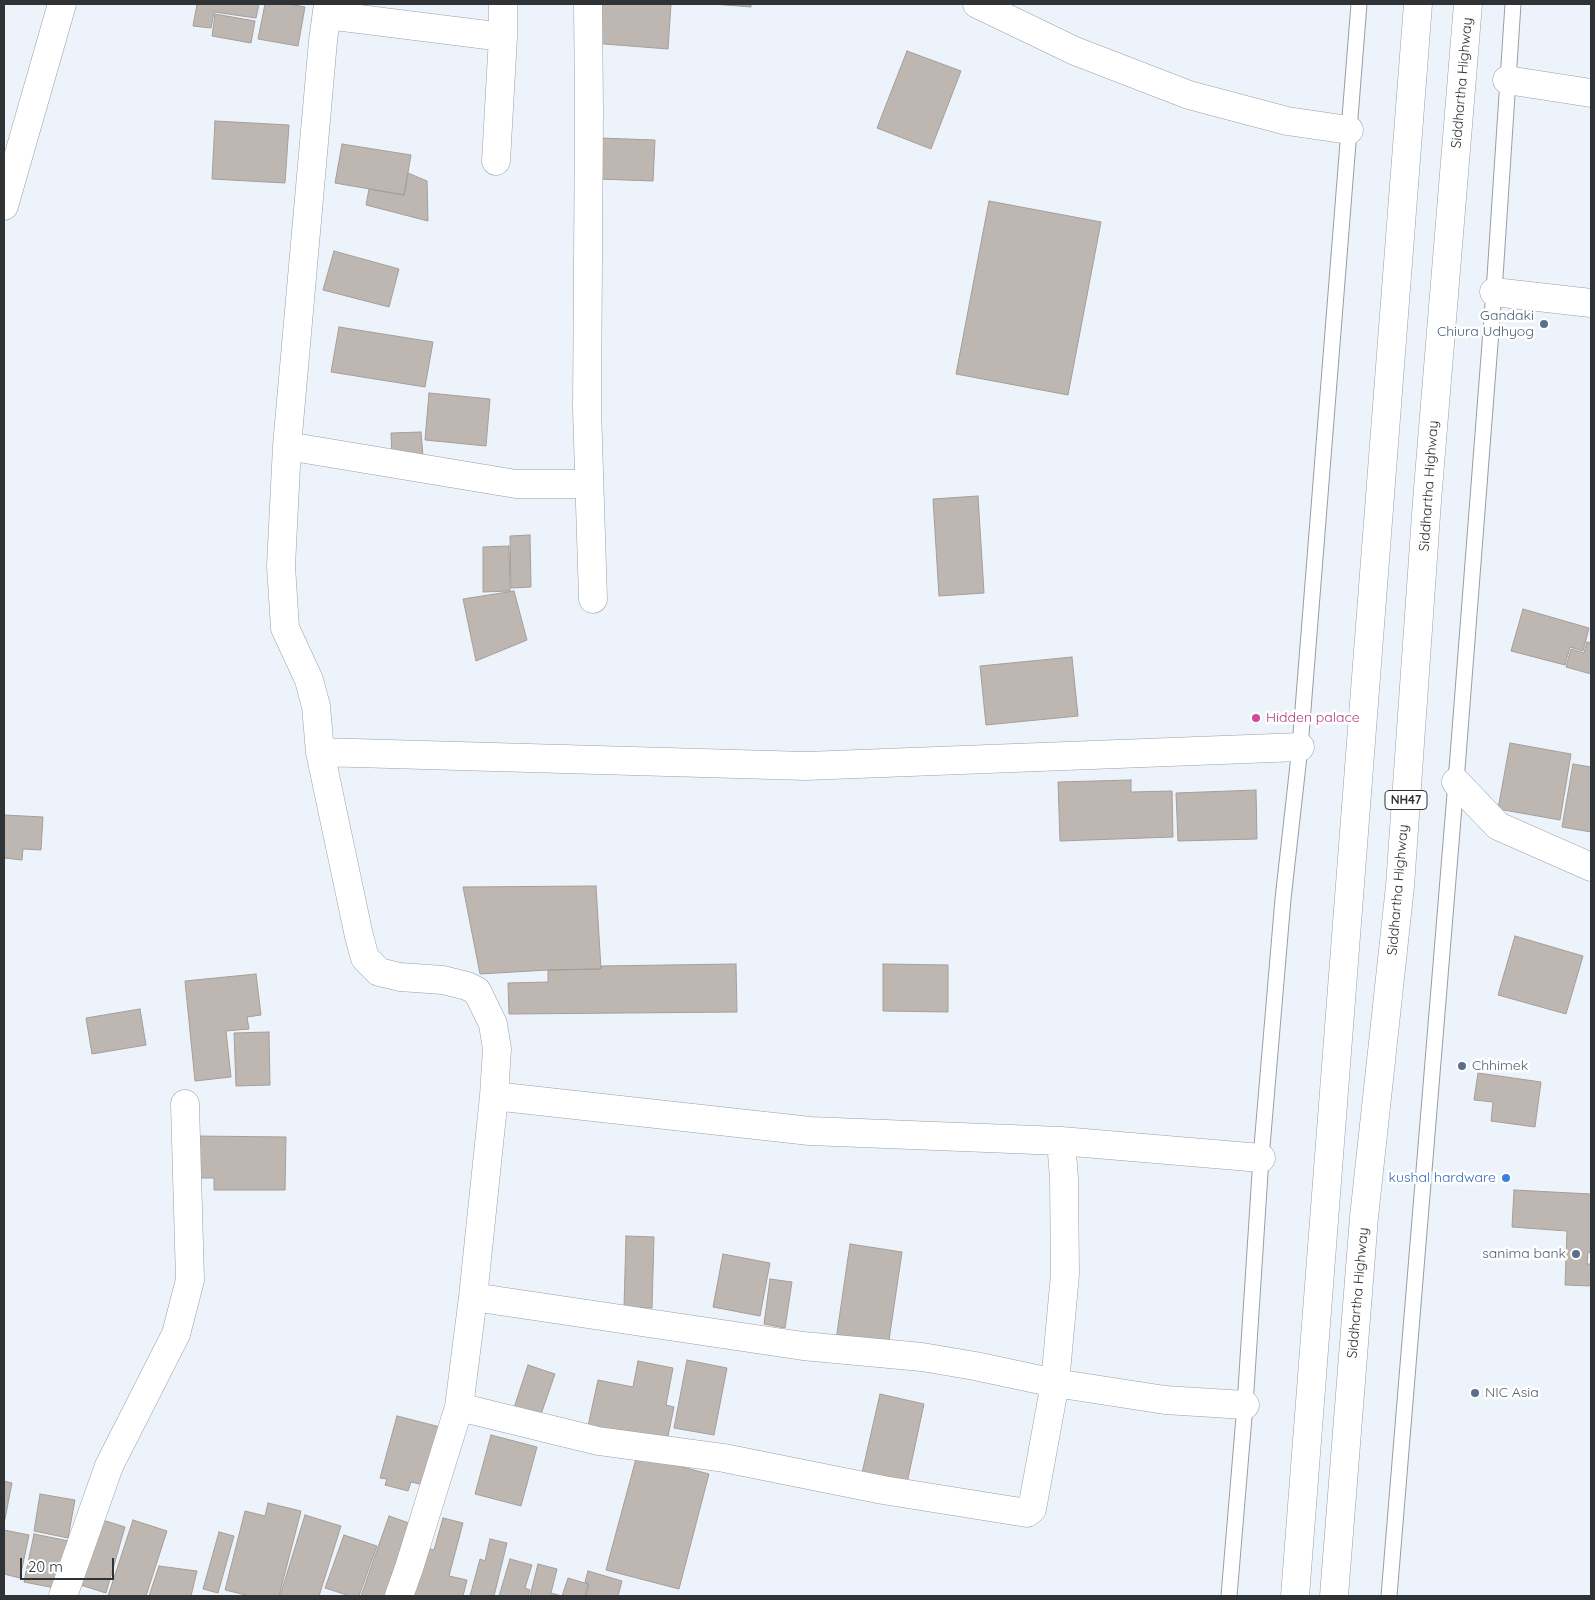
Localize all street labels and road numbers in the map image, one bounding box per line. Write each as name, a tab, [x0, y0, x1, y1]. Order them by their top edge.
street label: Siddhartha Highway	[1448, 17, 1476, 149]
street label: Siddhartha Highway	[1416, 420, 1442, 552]
road number: NH47	[1385, 790, 1427, 810]
street label: Siddhartha Highway	[1384, 824, 1412, 956]
street label: Siddhartha Highway	[1344, 1227, 1372, 1359]

